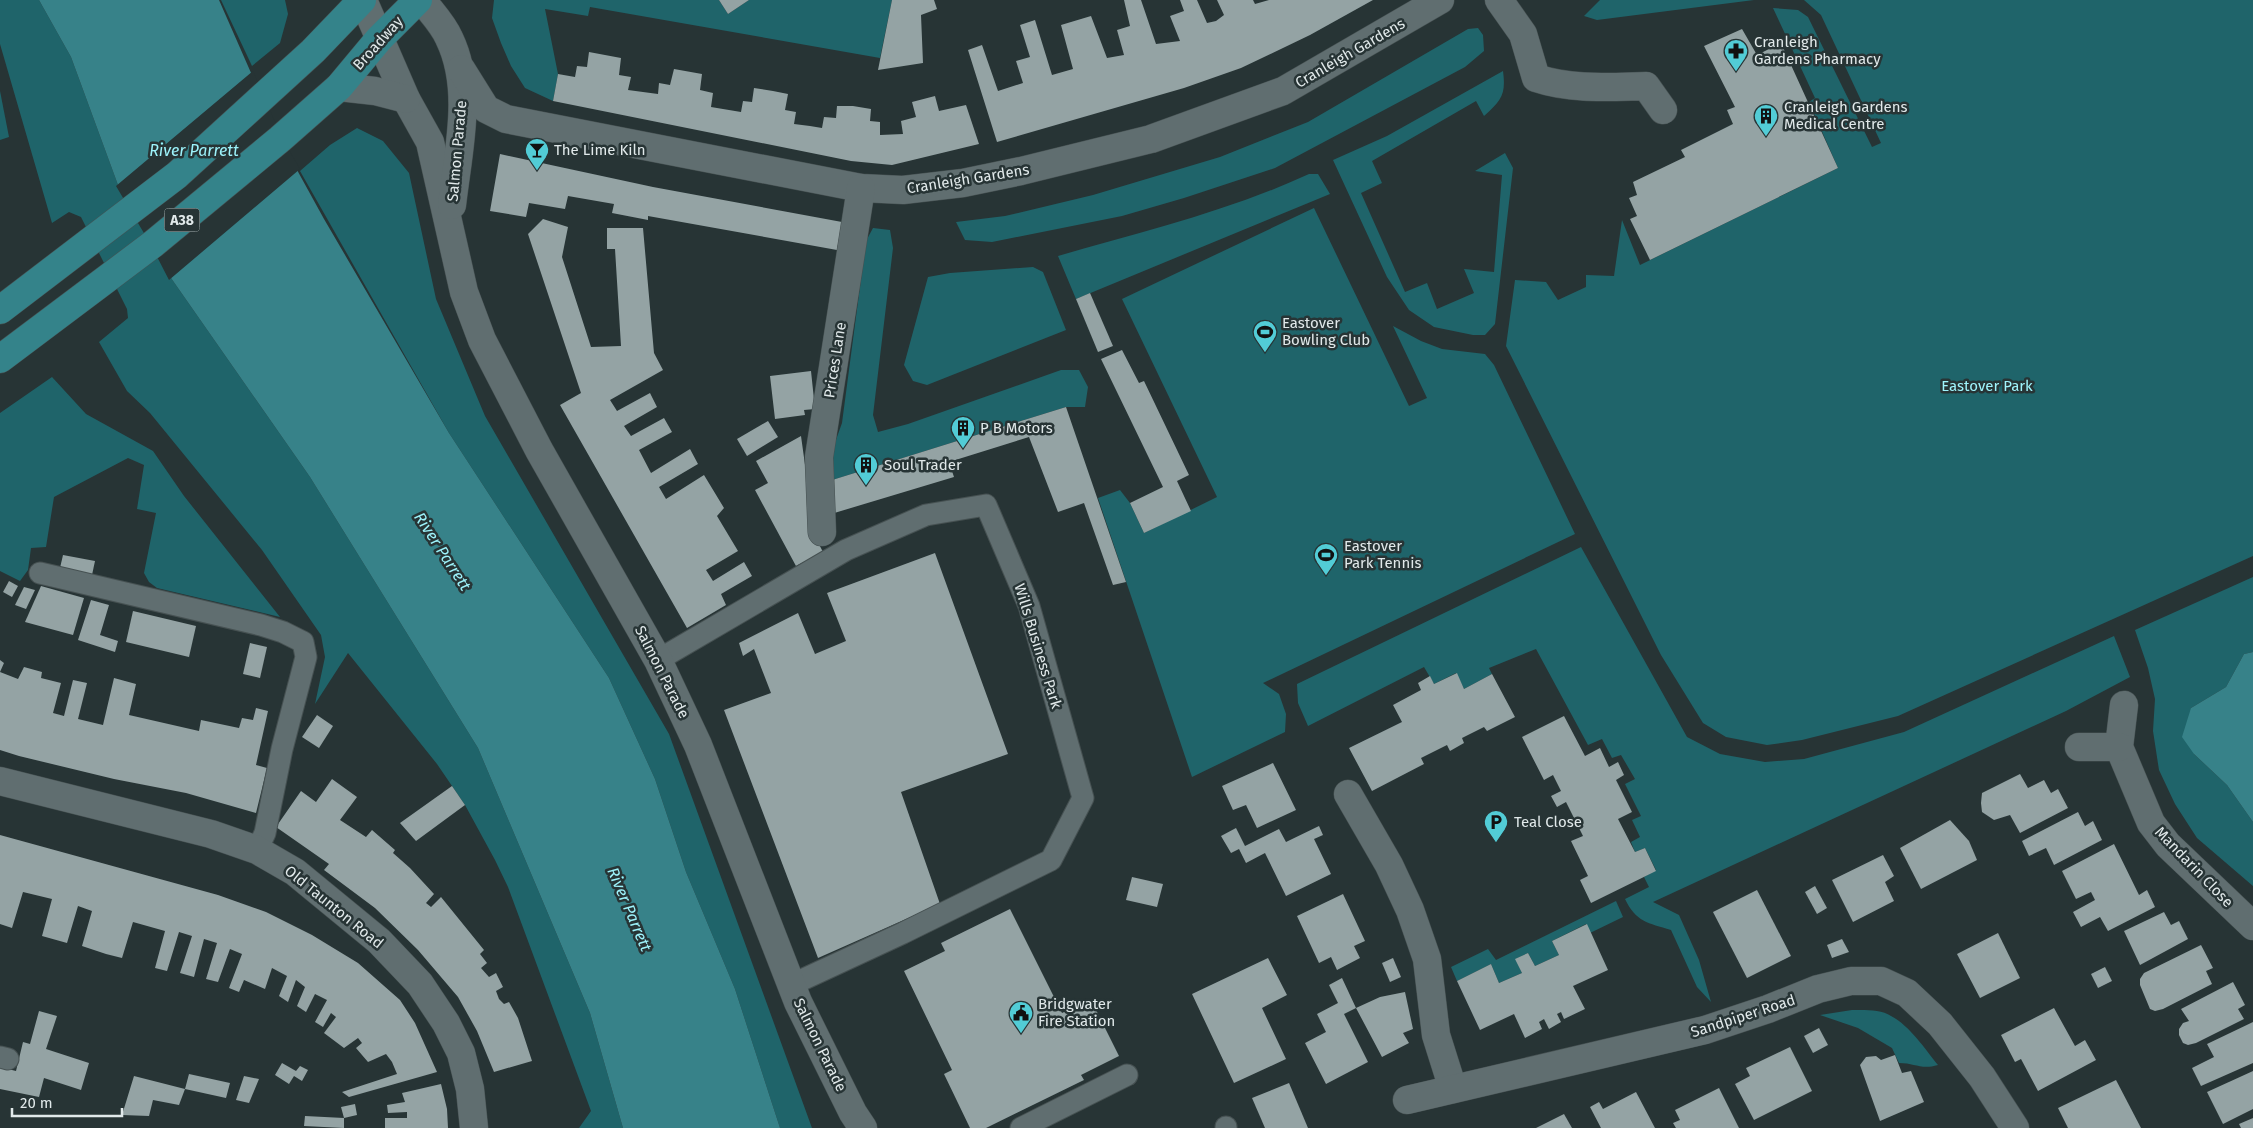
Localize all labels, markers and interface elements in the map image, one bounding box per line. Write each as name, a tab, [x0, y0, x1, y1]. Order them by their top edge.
street label: Broadway	[349, 12, 407, 74]
street label: Cranleigh Gardens	[1292, 14, 1408, 92]
place label: Cranleigh Gardens Pharmacy	[1754, 33, 1881, 68]
pharmacy icon: Cranleigh Gardens Pharmacy	[1723, 38, 1749, 72]
place label: Cranleigh Gardens Medical Centre	[1784, 98, 1908, 133]
street label: Salmon Parade	[444, 100, 470, 202]
building icon: Cranleigh Gardens Medical Centre	[1753, 103, 1779, 137]
bar icon: The Lime Kiln	[524, 137, 550, 171]
water label: River Parrett	[149, 141, 239, 160]
place label: The Lime Kiln	[554, 141, 646, 159]
street label: Cranleigh Gardens	[906, 160, 1030, 198]
road number: A38	[164, 208, 200, 232]
place label: Eastover Bowling Club	[1282, 314, 1370, 349]
sports icon: Eastover Bowling Club	[1252, 319, 1278, 353]
street label: Prices Lane	[820, 321, 850, 399]
park label: Eastover Park	[1941, 377, 2033, 395]
building icon: P B Motors	[950, 415, 976, 449]
place label: P B Motors	[980, 419, 1053, 437]
building icon: Soul Trader	[853, 452, 879, 486]
place label: Soul Trader	[884, 456, 962, 474]
water label: River Parrett	[410, 509, 475, 594]
place label: Eastover Park Tennis	[1344, 537, 1421, 572]
sports icon: Eastover Park Tennis	[1313, 542, 1339, 576]
street label: Wills Business Park	[1010, 581, 1066, 711]
street label: Salmon Parade	[631, 623, 693, 721]
parking icon: Teal Close	[1483, 809, 1509, 843]
place label: Teal Close	[1514, 813, 1582, 831]
street label: Mandarin Close	[2151, 823, 2237, 911]
street label: Old Taunton Road	[281, 862, 387, 952]
water label: River Parrett	[603, 864, 656, 954]
street label: Sandpiper Road	[1689, 991, 1797, 1041]
street label: Salmon Parade	[790, 995, 850, 1095]
place label: Bridgwater Fire Station	[1038, 995, 1115, 1030]
public building icon: Bridgwater Fire Station	[1008, 1000, 1034, 1034]
scale bar	[12, 1086, 122, 1118]
text: 20 m	[20, 1094, 53, 1112]

